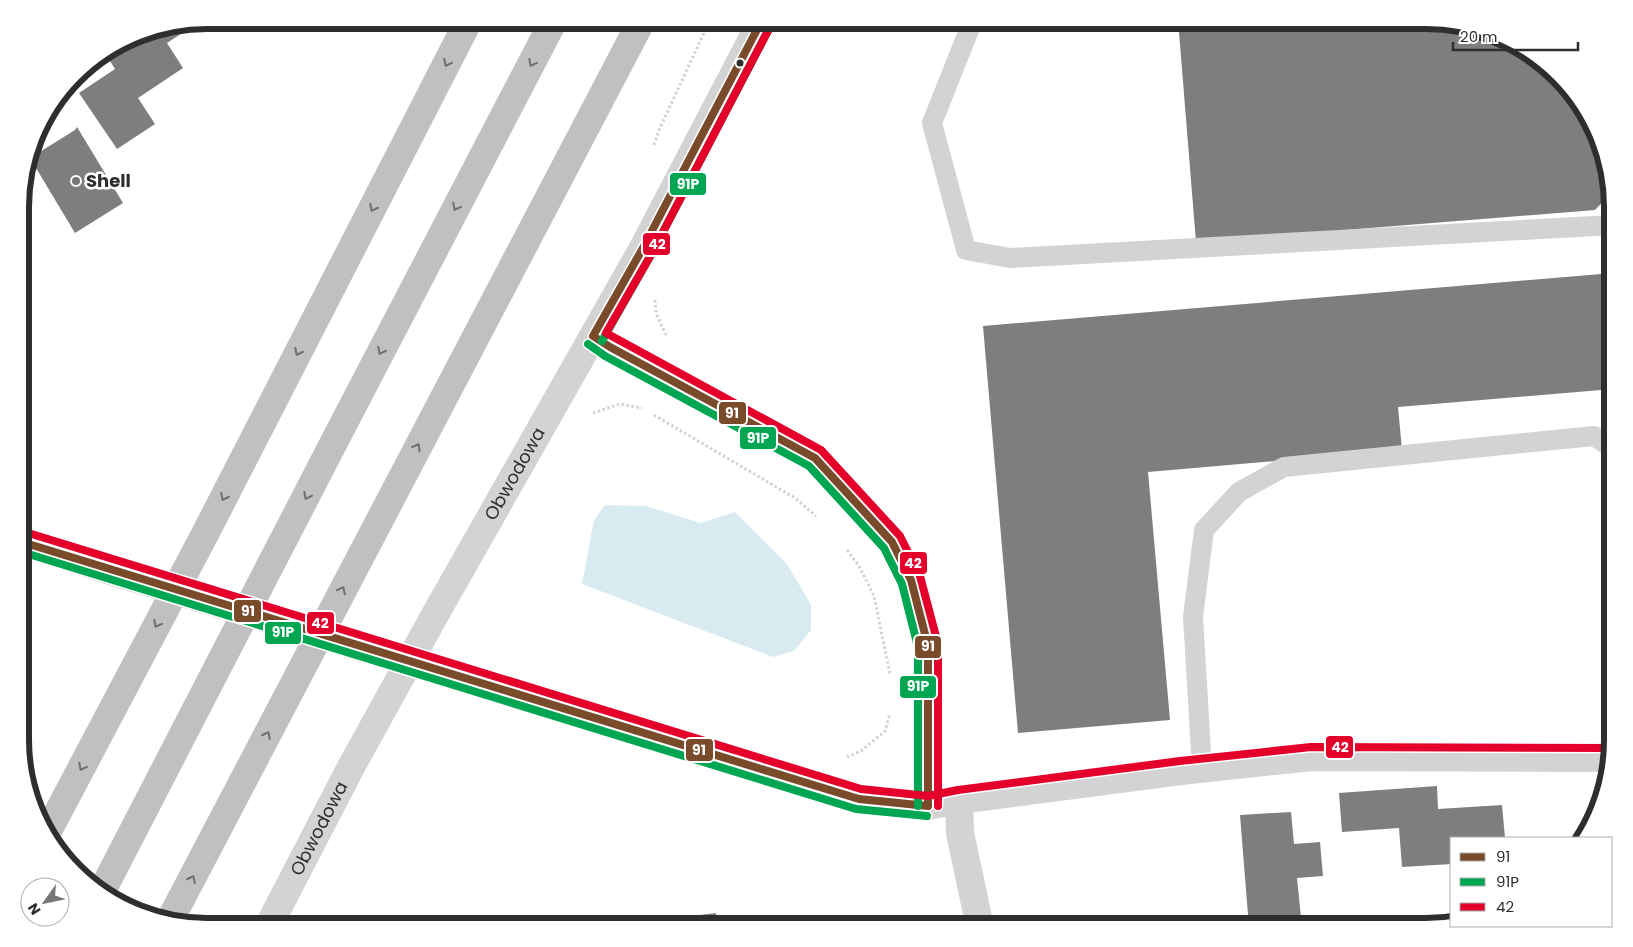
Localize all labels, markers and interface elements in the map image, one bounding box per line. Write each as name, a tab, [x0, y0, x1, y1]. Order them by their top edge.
scale bar	[1453, 20, 1578, 52]
text: 20 m	[1460, 26, 1498, 47]
one-way arrow	[443, 58, 453, 67]
one-way arrow	[528, 58, 538, 67]
unlabelled marker	[735, 58, 745, 68]
place label: Shell	[86, 168, 131, 193]
line badge: 91P	[669, 172, 707, 196]
text: 91P	[677, 174, 700, 194]
marker: Shell	[70, 175, 82, 187]
one-way arrow	[452, 201, 462, 210]
one-way arrow	[369, 203, 379, 212]
line badge: 42	[642, 232, 671, 256]
text: 42	[648, 234, 666, 254]
one-way arrow	[377, 346, 387, 355]
one-way arrow	[294, 347, 304, 356]
line badge: 91	[718, 401, 747, 425]
text: 91	[725, 403, 739, 423]
street label: Obwodowa	[478, 423, 551, 525]
line badge: 91P	[739, 426, 777, 450]
text: 91P	[747, 428, 770, 448]
one-way arrow	[411, 443, 421, 452]
one-way arrow	[220, 491, 230, 500]
one-way arrow	[303, 491, 313, 500]
line badge: 42	[899, 551, 928, 575]
text: 42	[904, 553, 922, 573]
one-way arrow	[336, 587, 346, 596]
line badge: 91	[233, 599, 262, 623]
text: 91	[241, 601, 255, 621]
line badge: 42	[306, 611, 335, 635]
text: 42	[311, 613, 329, 633]
one-way arrow	[154, 618, 164, 627]
line badge: 91P	[264, 621, 302, 645]
text: 91P	[272, 622, 295, 642]
line badge: 91	[914, 635, 942, 659]
text: 91	[921, 636, 935, 656]
line badge: 91P	[899, 675, 937, 699]
text: 91P	[907, 676, 930, 696]
one-way arrow	[261, 731, 271, 740]
line badge: 42	[1325, 735, 1354, 759]
text: 42	[1331, 737, 1349, 757]
line badge: 91	[685, 738, 714, 762]
text: 91	[692, 740, 706, 760]
one-way arrow	[78, 762, 88, 771]
street label: Obwodowa	[284, 777, 354, 880]
legend	[1450, 837, 1613, 927]
text: 91	[1496, 846, 1510, 867]
text: 91P	[1496, 871, 1519, 892]
one-way arrow	[186, 875, 196, 884]
north arrow	[20, 877, 70, 927]
text: 42	[1496, 896, 1514, 917]
text: N	[23, 899, 45, 919]

